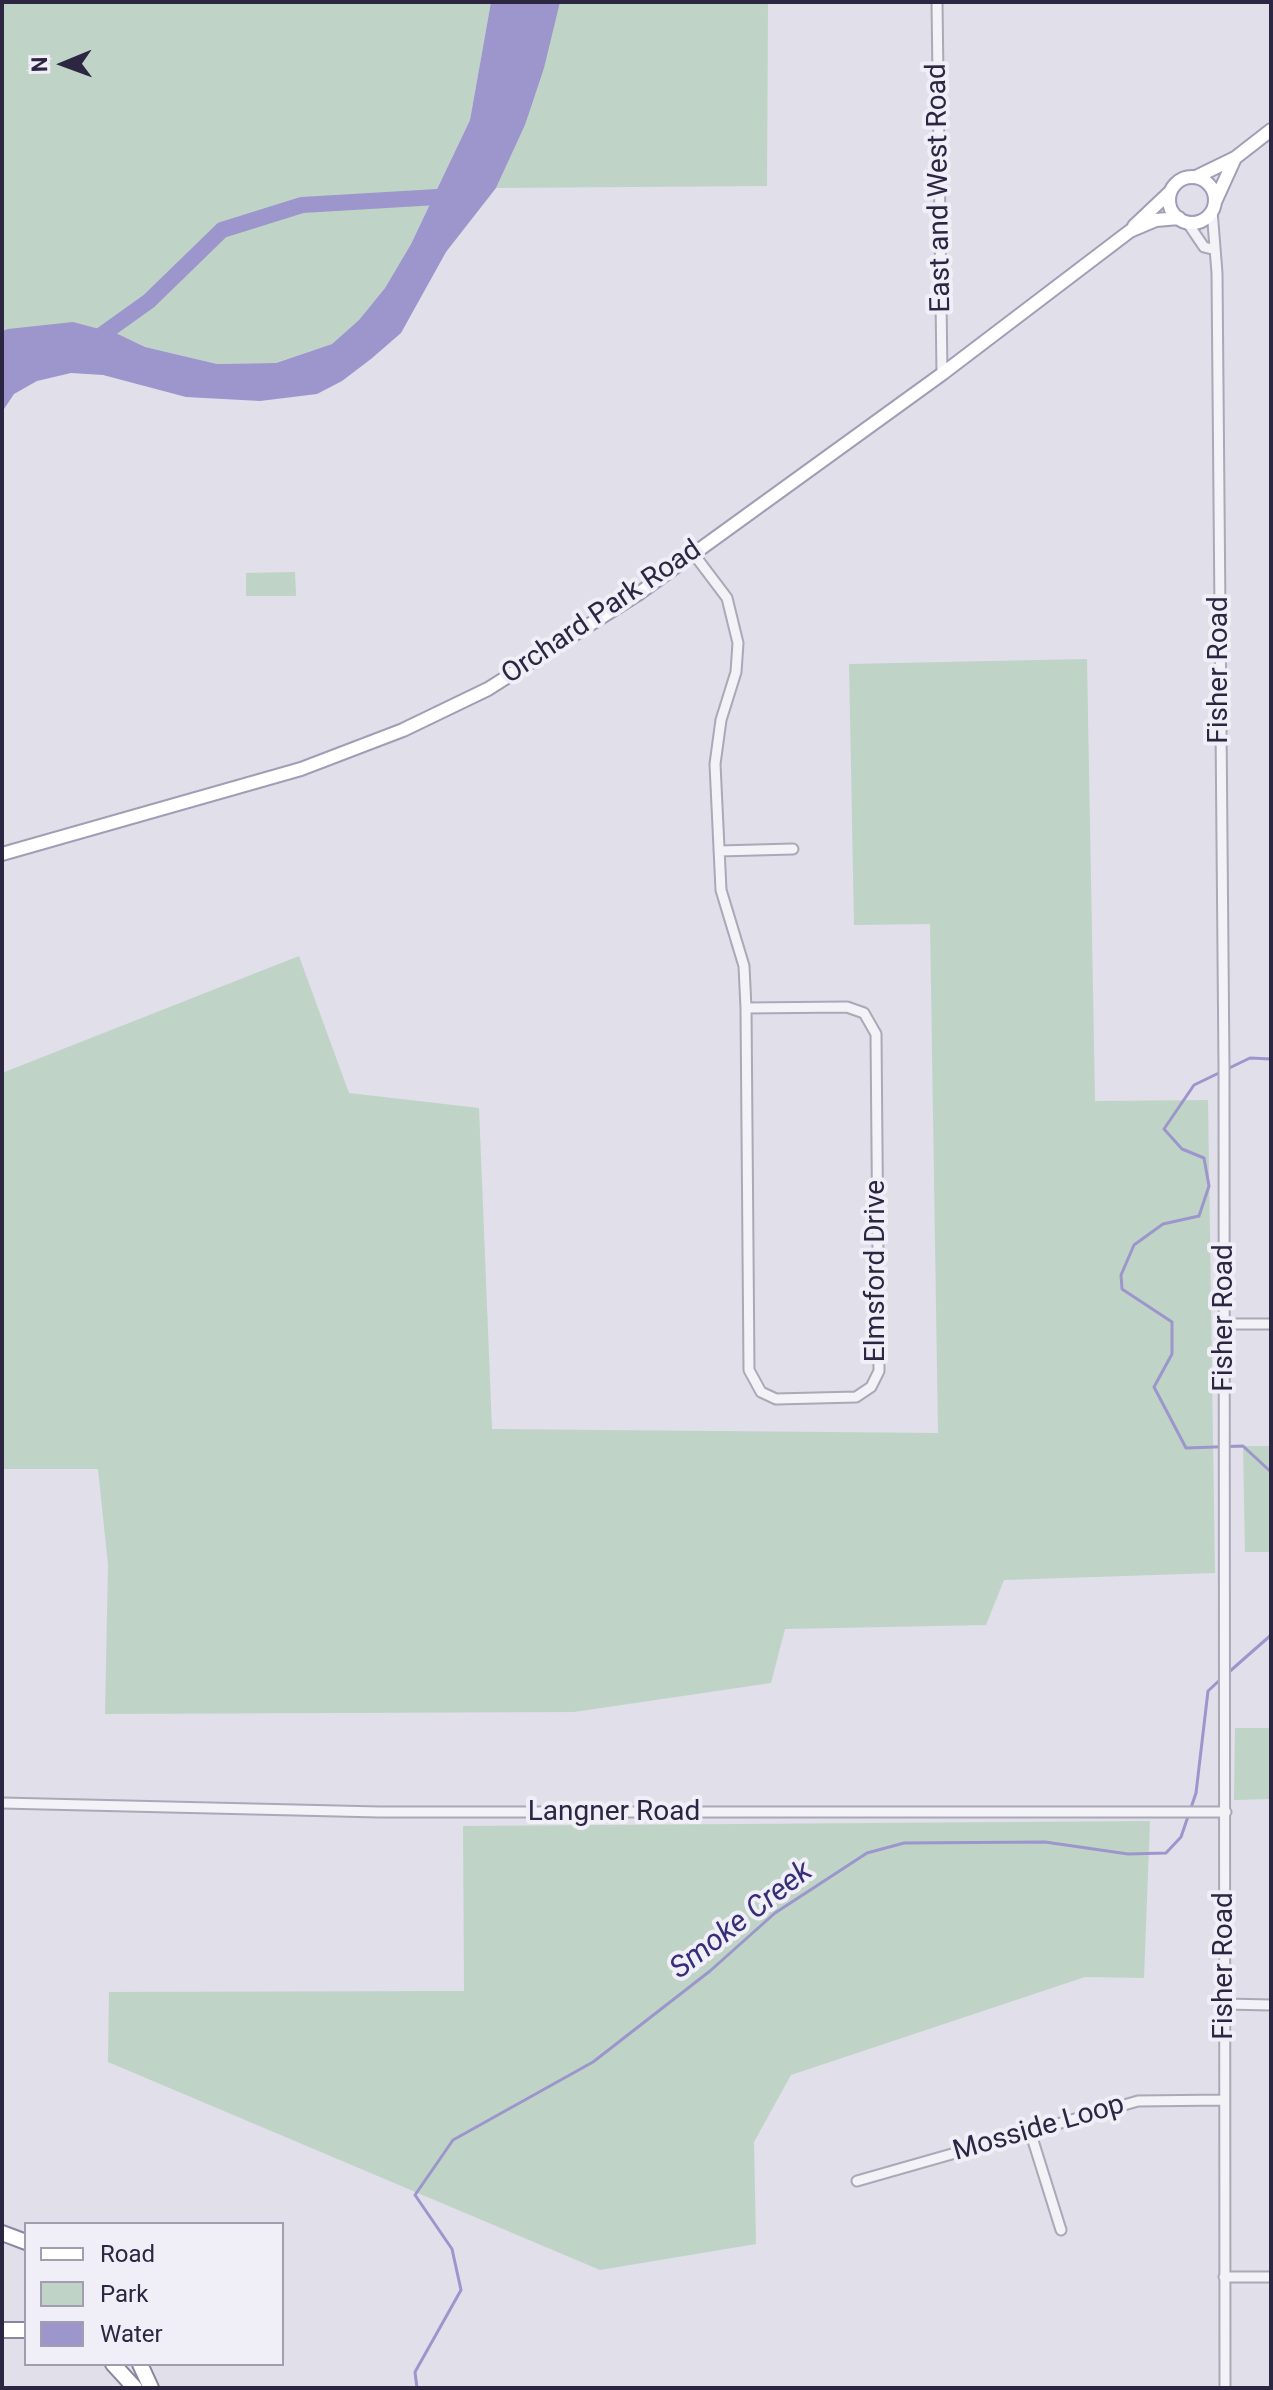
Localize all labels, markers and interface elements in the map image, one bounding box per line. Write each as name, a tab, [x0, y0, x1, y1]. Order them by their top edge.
north arrow	[24, 24, 104, 104]
text: N	[27, 56, 52, 72]
street label: East and West Road	[921, 63, 959, 313]
street label: Orchard Park Road	[496, 534, 708, 692]
street label: Fisher Road	[1203, 596, 1237, 744]
street label: Elmsford Drive	[860, 1180, 894, 1362]
street label: Fisher Road	[1208, 1244, 1242, 1392]
street label: Langner Road	[528, 1796, 700, 1830]
water label: Smoke Creek	[664, 1854, 820, 1988]
street label: Fisher Road	[1208, 1892, 1242, 2040]
street label: Mosside Loop	[950, 2089, 1128, 2169]
legend	[24, 2222, 284, 2366]
text: Road	[100, 2240, 155, 2268]
text: Park	[100, 2280, 148, 2308]
text: Water	[100, 2320, 163, 2348]

